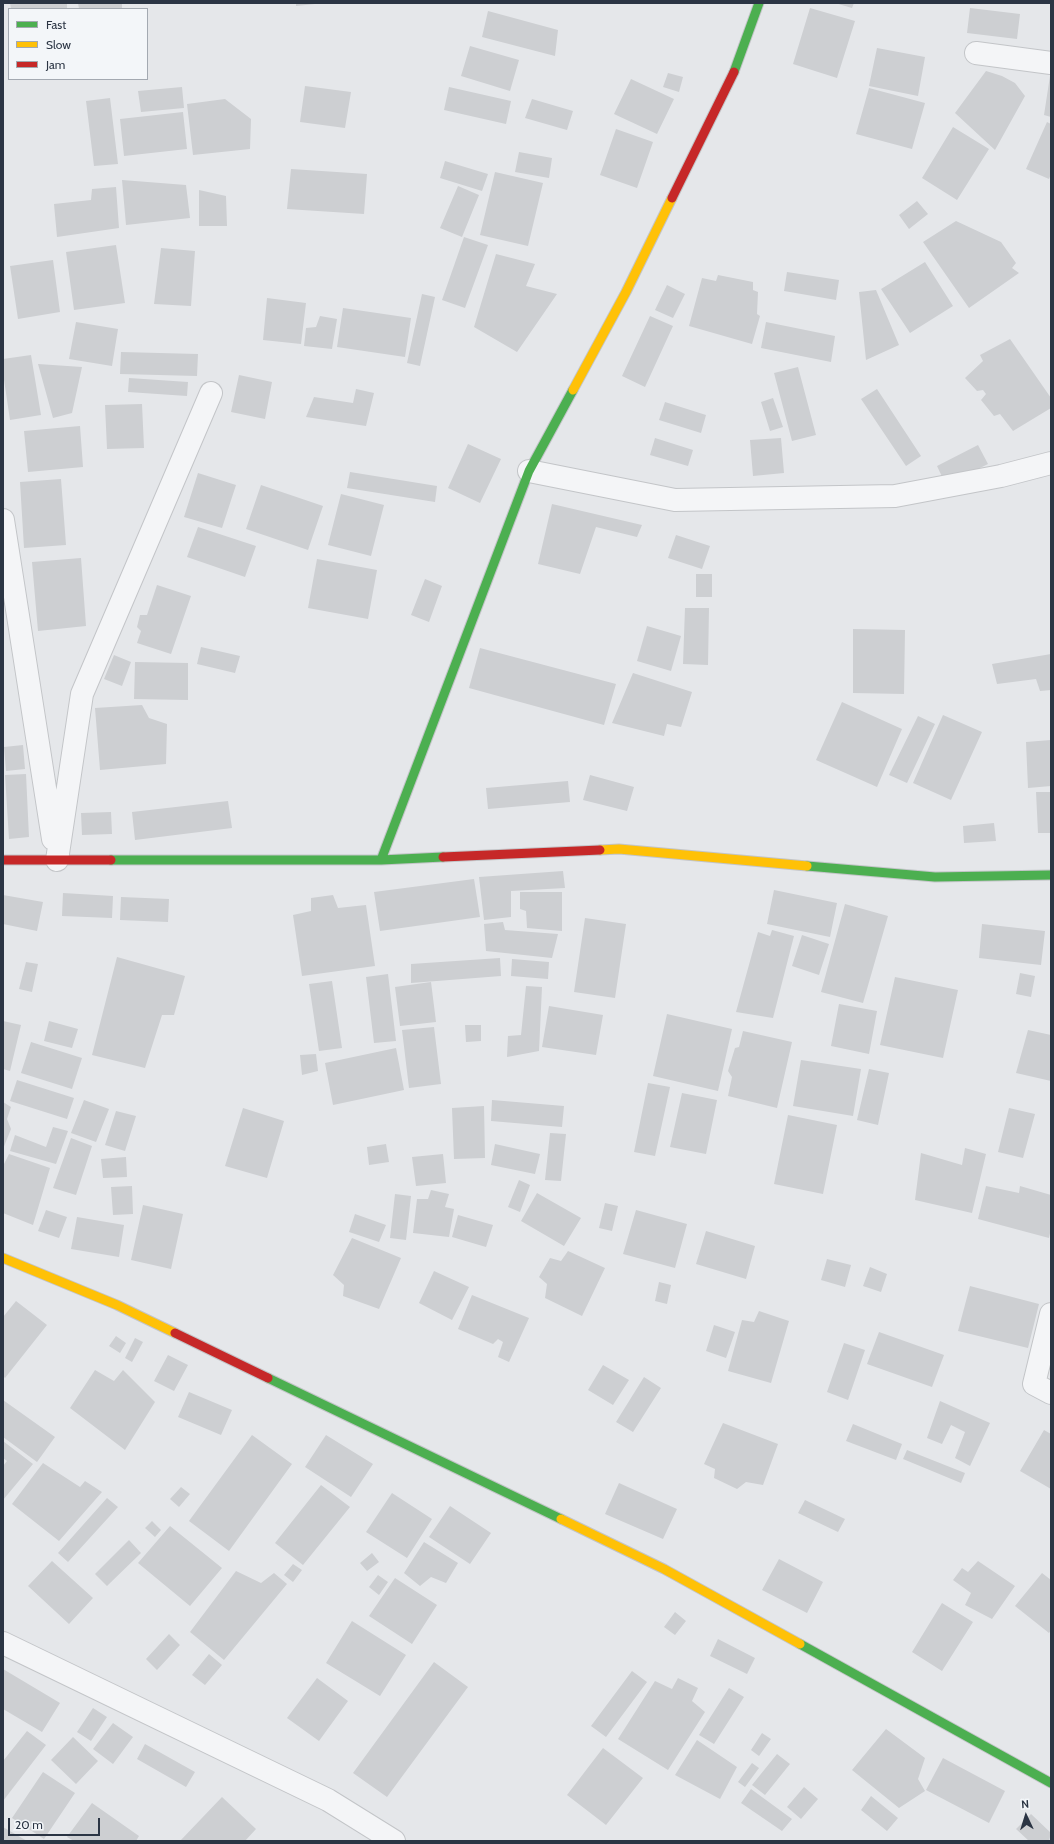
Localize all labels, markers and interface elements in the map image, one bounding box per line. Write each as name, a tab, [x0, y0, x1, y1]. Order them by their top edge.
legend	[8, 8, 148, 80]
text: Fast	[46, 17, 66, 32]
text: Slow	[46, 37, 71, 52]
text: Jam	[46, 57, 65, 72]
north arrow	[1006, 1796, 1046, 1836]
text: N	[1021, 1797, 1030, 1811]
scale bar	[10, 1810, 102, 1836]
text: 20 m	[15, 1817, 43, 1832]

